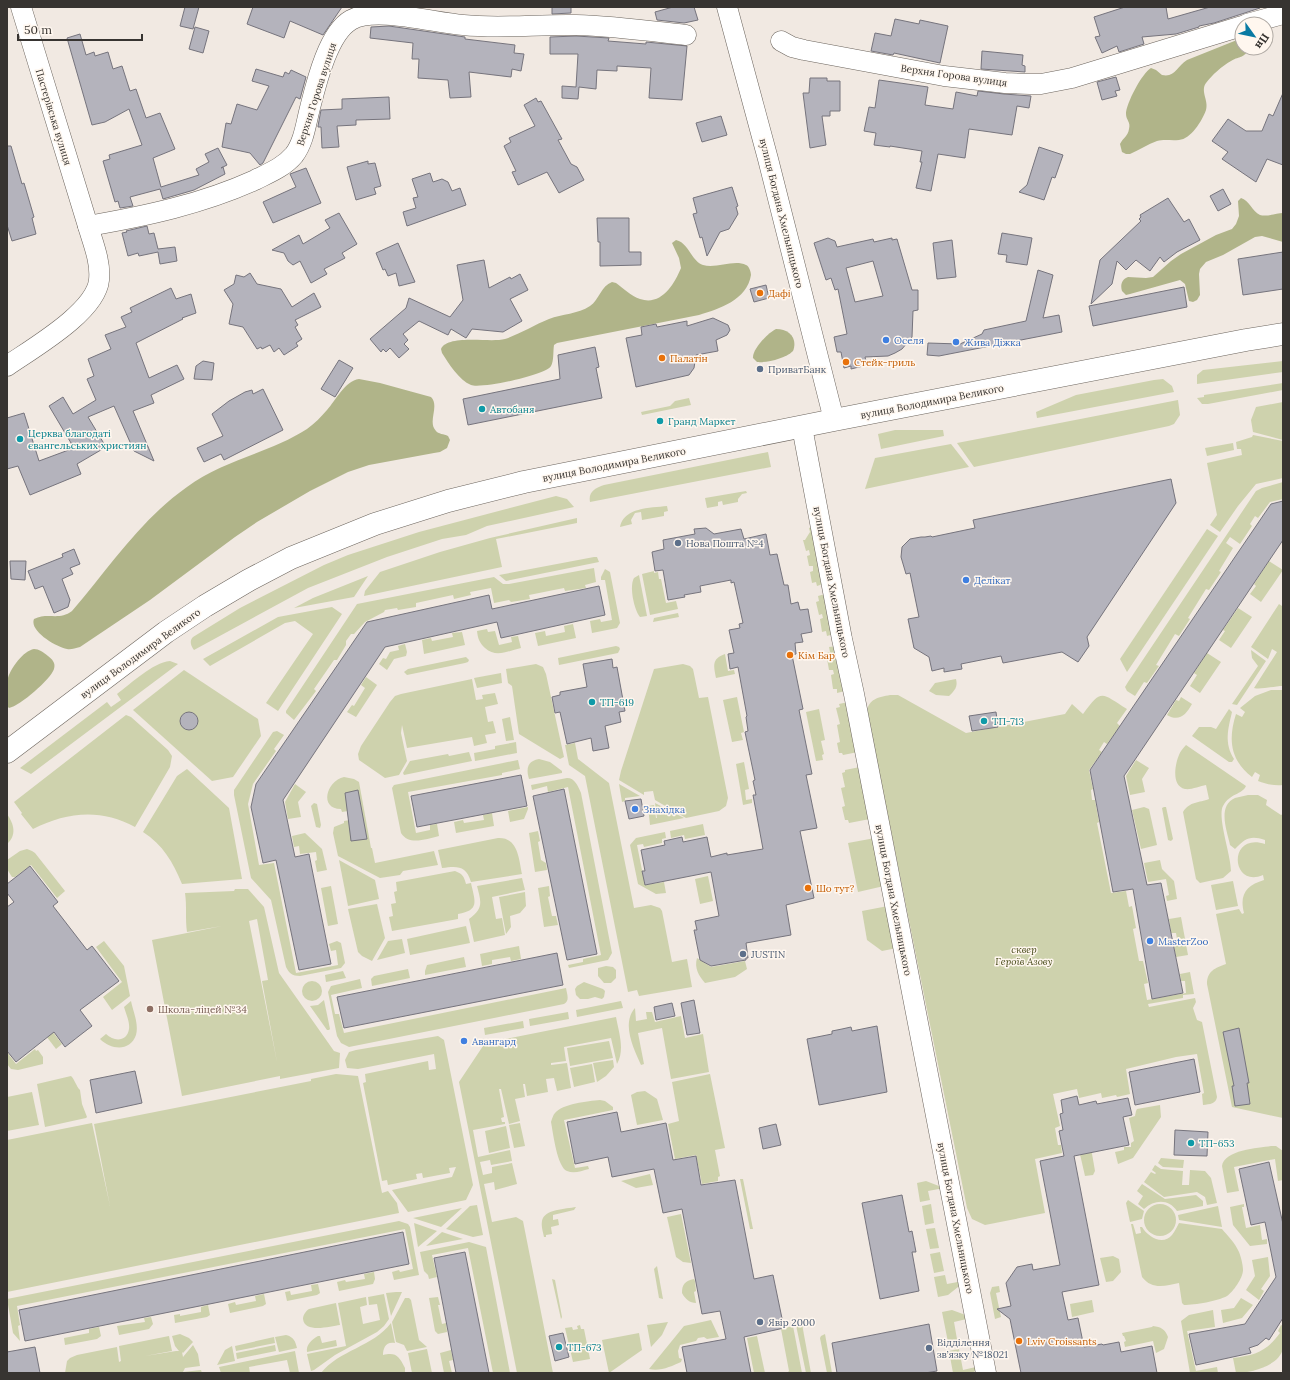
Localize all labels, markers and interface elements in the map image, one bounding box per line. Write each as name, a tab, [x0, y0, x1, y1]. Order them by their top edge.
scale bar	[18, 16, 142, 42]
north arrow	[1234, 16, 1274, 56]
text: 50 m	[24, 22, 52, 37]
text: Пн	[1252, 31, 1273, 52]
street label: Верхня Горова вулиця	[294, 41, 339, 147]
street label: Верхня Горова вулиця	[900, 62, 1008, 89]
street label: Пастерівська вулиця	[33, 67, 74, 167]
street label: вулиця Богдана Хмельницького	[757, 137, 806, 289]
place label: Дафі	[768, 287, 791, 300]
marker: Дафі	[755, 288, 765, 298]
place label: Оселя	[894, 334, 924, 347]
marker: Оселя	[881, 335, 891, 345]
place label: Жива Діжка	[964, 336, 1021, 349]
marker: Жива Діжка	[951, 337, 961, 347]
place label: Палатін	[670, 352, 708, 365]
marker: Палатін	[657, 353, 667, 363]
place label: Стейк-гриль	[854, 356, 915, 369]
marker: Стейк-гриль	[841, 357, 851, 367]
place label: ПриватБанк	[768, 363, 827, 376]
marker: ПриватБанк	[755, 364, 765, 374]
street label: вулиця Володимира Великого	[859, 381, 1005, 422]
place label: Автобаня	[489, 403, 535, 416]
marker: Автобаня	[477, 404, 487, 414]
place label: Гранд Маркет	[668, 415, 735, 428]
marker: Гранд Маркет	[655, 416, 665, 426]
place label: Церква благодаті євангельських християн	[28, 427, 146, 452]
marker: Церква благодаті євангельських християн	[15, 434, 25, 444]
street label: вулиця Володимира Великого	[541, 444, 687, 485]
street label: вулиця Богдана Хмельницького	[810, 505, 853, 659]
place label: Нова Пошта №4	[686, 537, 764, 550]
marker: Нова Пошта №4	[673, 538, 683, 548]
place label: Делікат	[974, 574, 1011, 587]
marker: Делікат	[961, 575, 971, 585]
street label: вулиця Володимира Великого	[78, 605, 203, 701]
place label: Кім Бар	[798, 649, 835, 662]
marker: Кім Бар	[785, 650, 795, 660]
place label: ТП-619	[600, 696, 634, 709]
marker: ТП-619	[587, 697, 597, 707]
place label: ТП-713	[992, 715, 1024, 728]
marker: ТП-713	[979, 716, 989, 726]
place label: Знахідка	[643, 803, 685, 816]
marker: Знахідка	[630, 804, 640, 814]
street label: вулиця Богдана Хмельницького	[872, 823, 915, 977]
place label: Шо тут?	[816, 882, 854, 895]
marker: Шо тут?	[803, 883, 813, 893]
place label: MasterZoo	[1158, 935, 1209, 948]
marker: MasterZoo	[1145, 936, 1155, 946]
park label: сквер Героїв Азову	[995, 943, 1053, 968]
place label: JUSTIN	[750, 948, 786, 961]
marker: JUSTIN	[738, 949, 748, 959]
place label: Школа-ліцей №34	[158, 1003, 247, 1016]
marker: Школа-ліцей №34	[145, 1004, 155, 1014]
place label: Авангард	[471, 1035, 516, 1048]
marker: Авангард	[459, 1036, 469, 1046]
place label: ТП-653	[1199, 1137, 1235, 1150]
marker: ТП-653	[1186, 1138, 1196, 1148]
street label: вулиця Богдана Хмельницького	[934, 1141, 977, 1295]
place label: Явір 2000	[768, 1316, 815, 1329]
marker: Явір 2000	[755, 1317, 765, 1327]
place label: Lviv Croissants	[1027, 1335, 1097, 1348]
place label: Відділення зв’язку №18021	[937, 1336, 1008, 1361]
marker: Lviv Croissants	[1014, 1336, 1024, 1346]
place label: ТП-673	[567, 1341, 602, 1354]
marker: ТП-673	[554, 1342, 564, 1352]
marker: Відділення зв’язку №18021	[924, 1343, 934, 1353]

